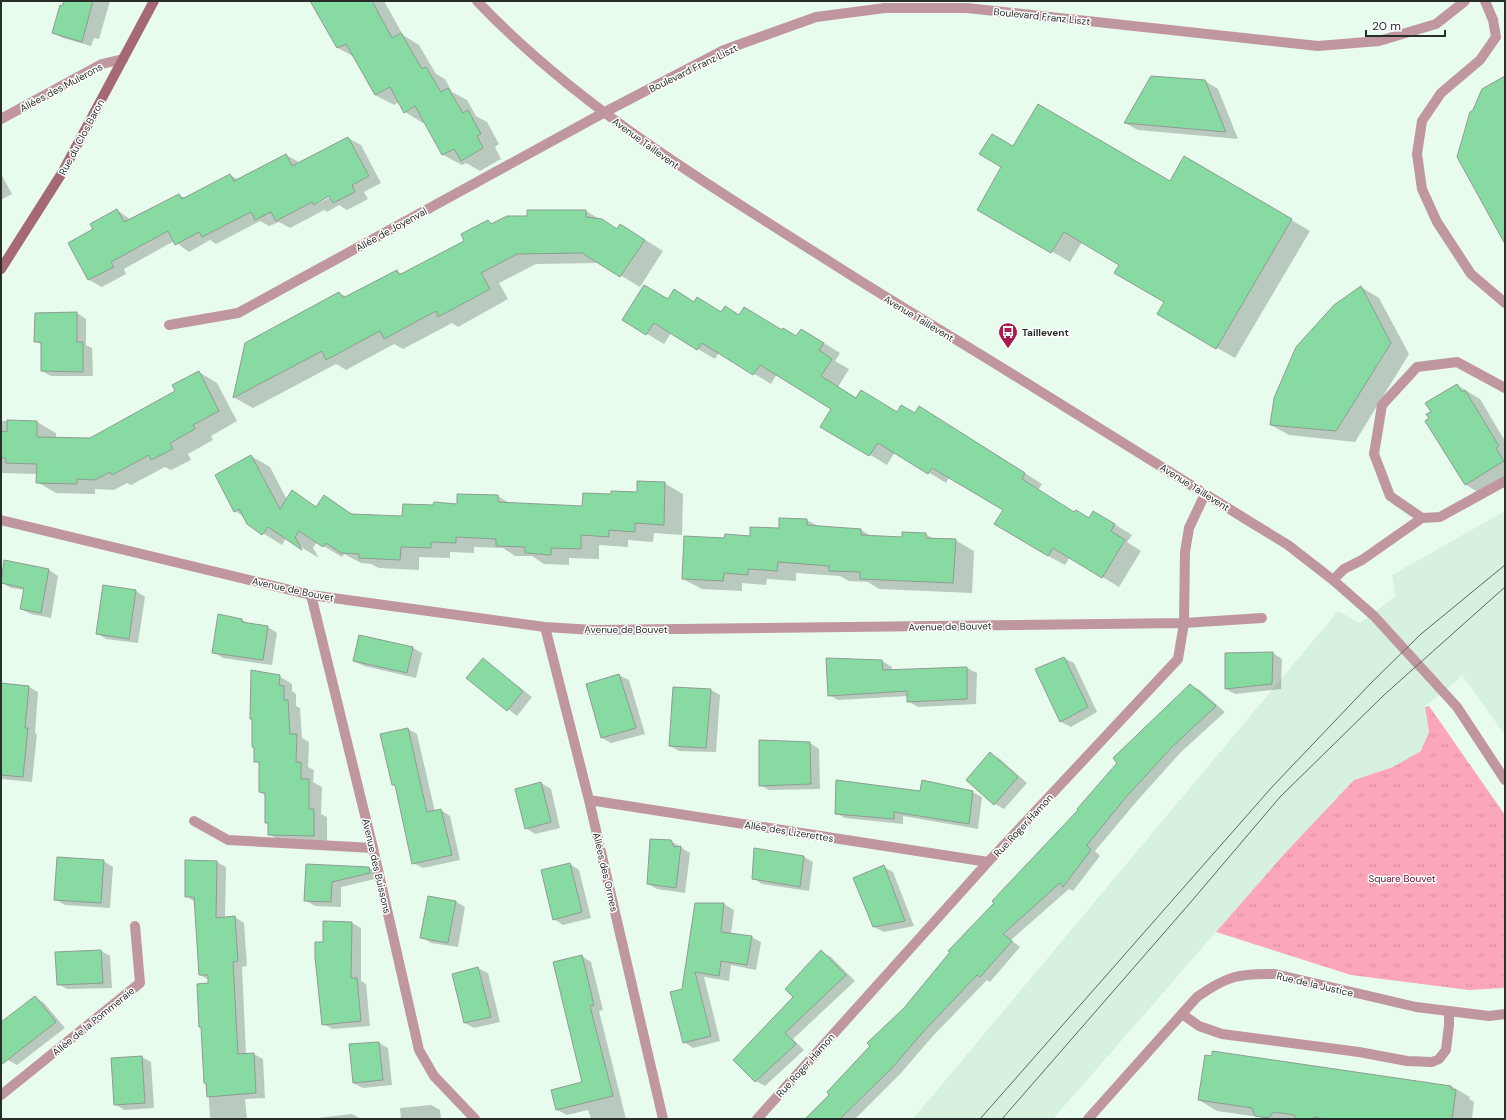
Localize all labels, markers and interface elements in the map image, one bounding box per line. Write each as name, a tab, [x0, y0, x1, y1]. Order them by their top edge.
street label: Boulevard Franz Liszt	[993, 5, 1091, 28]
scale bar	[1366, 12, 1445, 38]
text: 20 m	[1372, 18, 1401, 34]
street label: Boulevard Franz Liszt	[647, 41, 740, 96]
street label: Allées des Mulerons	[18, 60, 105, 115]
street label: Rue du Clos Baron	[56, 97, 107, 178]
street label: Avenue Taillevent	[610, 115, 682, 172]
street label: Allée de Joyenval	[353, 205, 429, 254]
street label: Avenue Taillevent	[881, 292, 956, 345]
bus stop icon: Taillevent	[997, 321, 1019, 349]
place label: Taillevent	[1022, 326, 1069, 339]
street label: Avenue Taillevent	[1158, 461, 1232, 514]
street label: Avenue de Bouvet	[251, 574, 335, 605]
street label: Avenue de Bouvet	[908, 619, 992, 634]
street label: Avenue de Bouvet	[584, 623, 668, 636]
street label: Rue Roger Hamon	[991, 791, 1056, 860]
street label: Avenue des Buissons	[359, 817, 394, 915]
street label: Allée des Lizerettes	[743, 818, 834, 845]
street label: Allées des Ormes	[590, 831, 621, 913]
park label: Square Bouvet	[1368, 872, 1436, 885]
street label: Rue de la Justice	[1275, 969, 1355, 1000]
street label: Allée de la Pommeraie	[49, 984, 137, 1059]
street label: Rue Roger Hamon	[773, 1030, 838, 1100]

